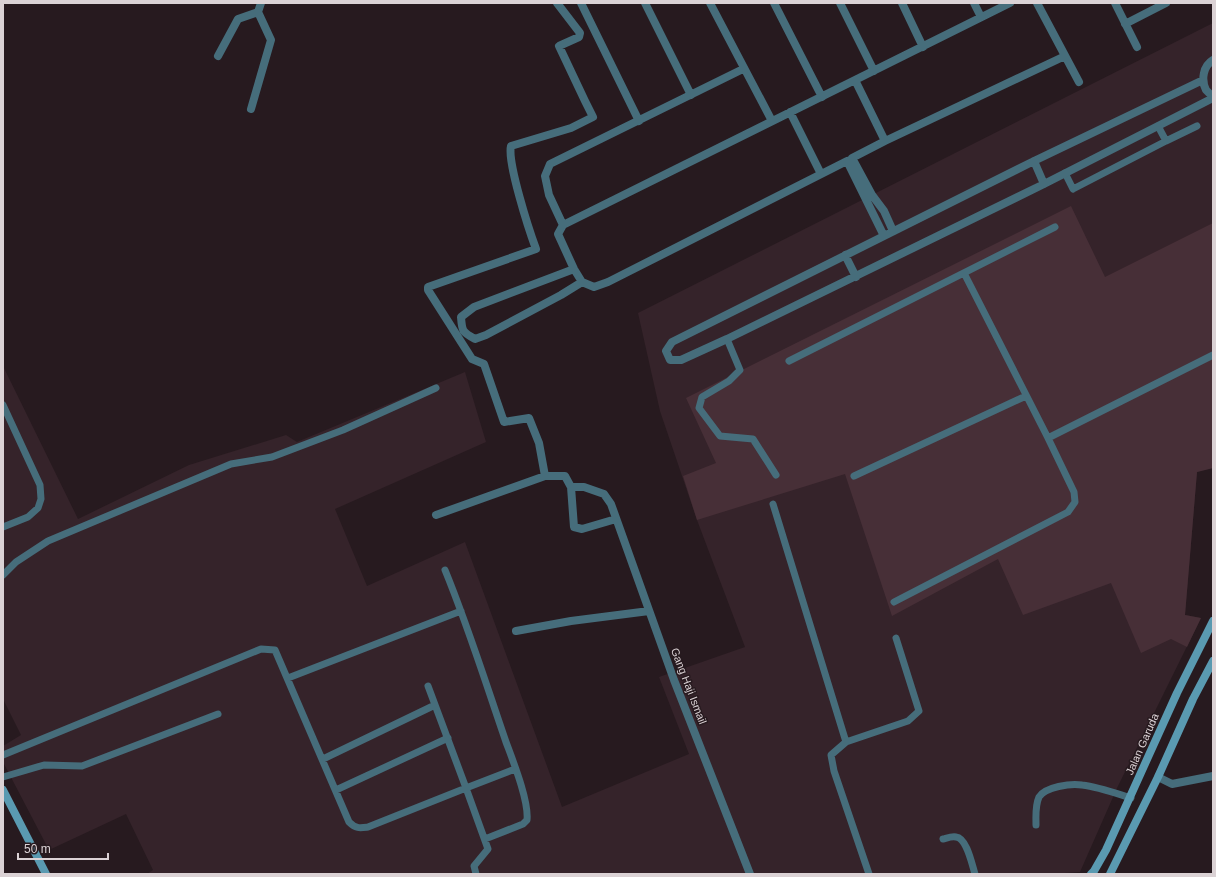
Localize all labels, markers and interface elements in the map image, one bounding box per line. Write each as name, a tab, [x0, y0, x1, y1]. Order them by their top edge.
street label: Gang Haji Ismail	[669, 646, 709, 726]
street label: Jalan Garuda	[1123, 711, 1161, 777]
scale bar	[18, 835, 108, 861]
text: 50 m	[24, 842, 51, 856]

